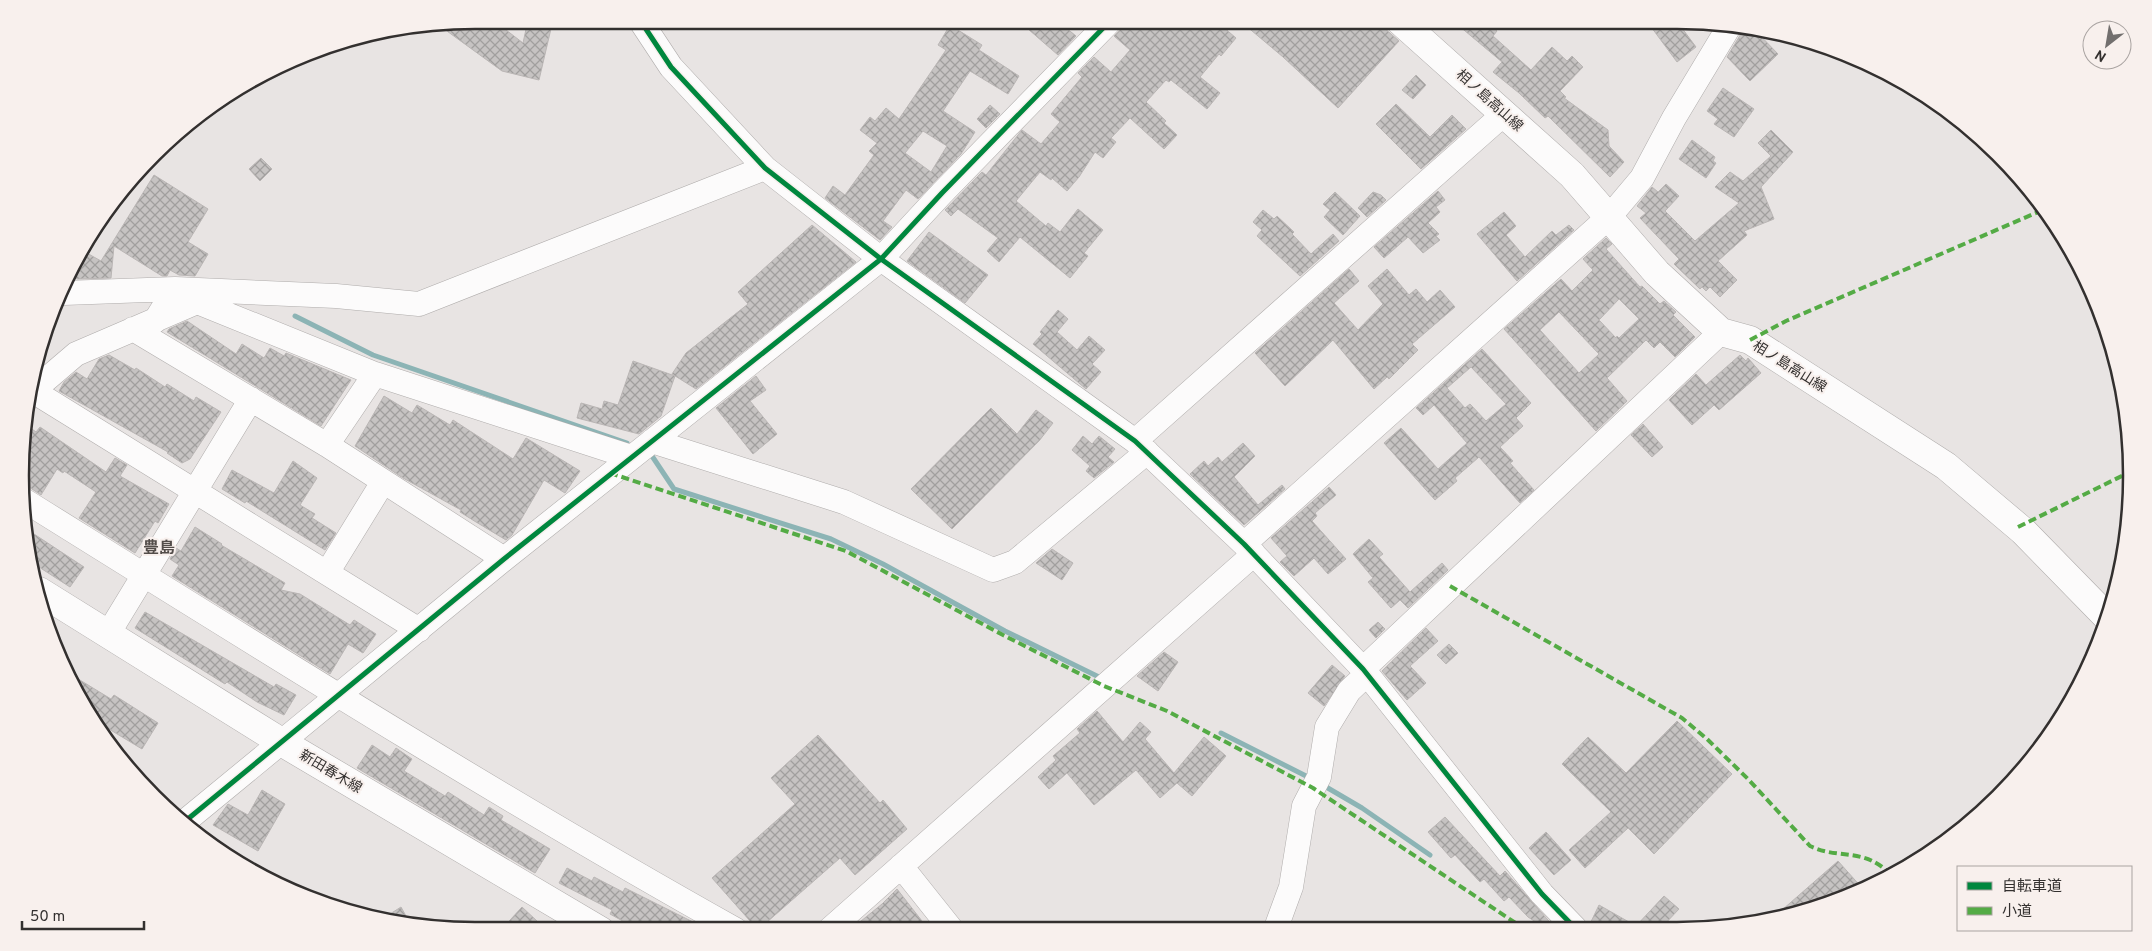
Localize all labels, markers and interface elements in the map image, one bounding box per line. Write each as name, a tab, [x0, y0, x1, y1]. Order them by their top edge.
north arrow	[2082, 20, 2132, 70]
text: N	[2092, 45, 2110, 65]
street label: 相ノ島高山線	[1452, 67, 1526, 136]
street label: 相ノ島高山線	[1749, 338, 1829, 397]
district label: 豊島	[143, 539, 175, 559]
street label: 新田春木線	[296, 747, 365, 798]
legend	[1957, 866, 2132, 931]
text: 自転車道	[2002, 878, 2062, 897]
scale bar	[22, 898, 145, 930]
text: 小道	[2002, 903, 2032, 922]
text: 50 m	[30, 908, 65, 927]

